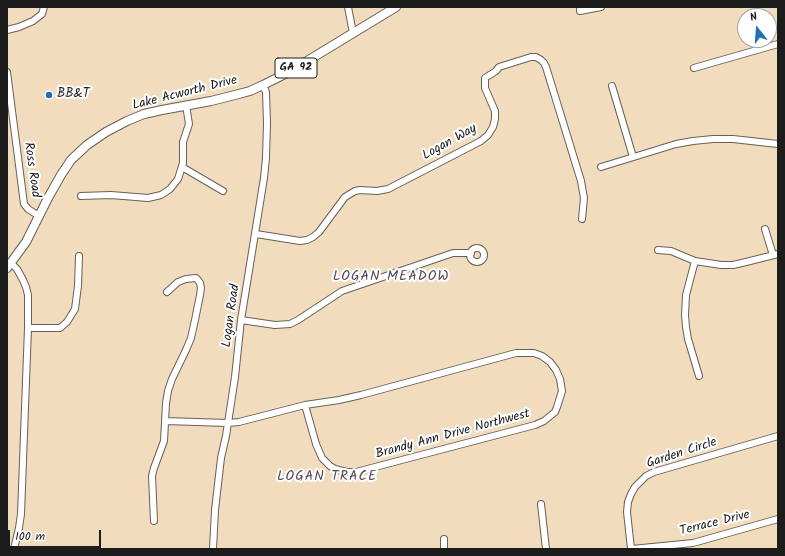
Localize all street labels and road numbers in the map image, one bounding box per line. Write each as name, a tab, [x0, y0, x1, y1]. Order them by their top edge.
road number: GA 92	[275, 58, 317, 78]
street label: Lake Acworth Drive	[131, 73, 239, 115]
street label: Logan Way	[420, 122, 480, 164]
street label: Ross Road	[19, 141, 43, 199]
street label: Logan Road	[220, 283, 244, 349]
street label: Brandy Ann Drive Northwest	[374, 407, 532, 463]
street label: Garden Circle	[645, 435, 719, 473]
street label: Terrace Drive	[678, 508, 752, 540]

